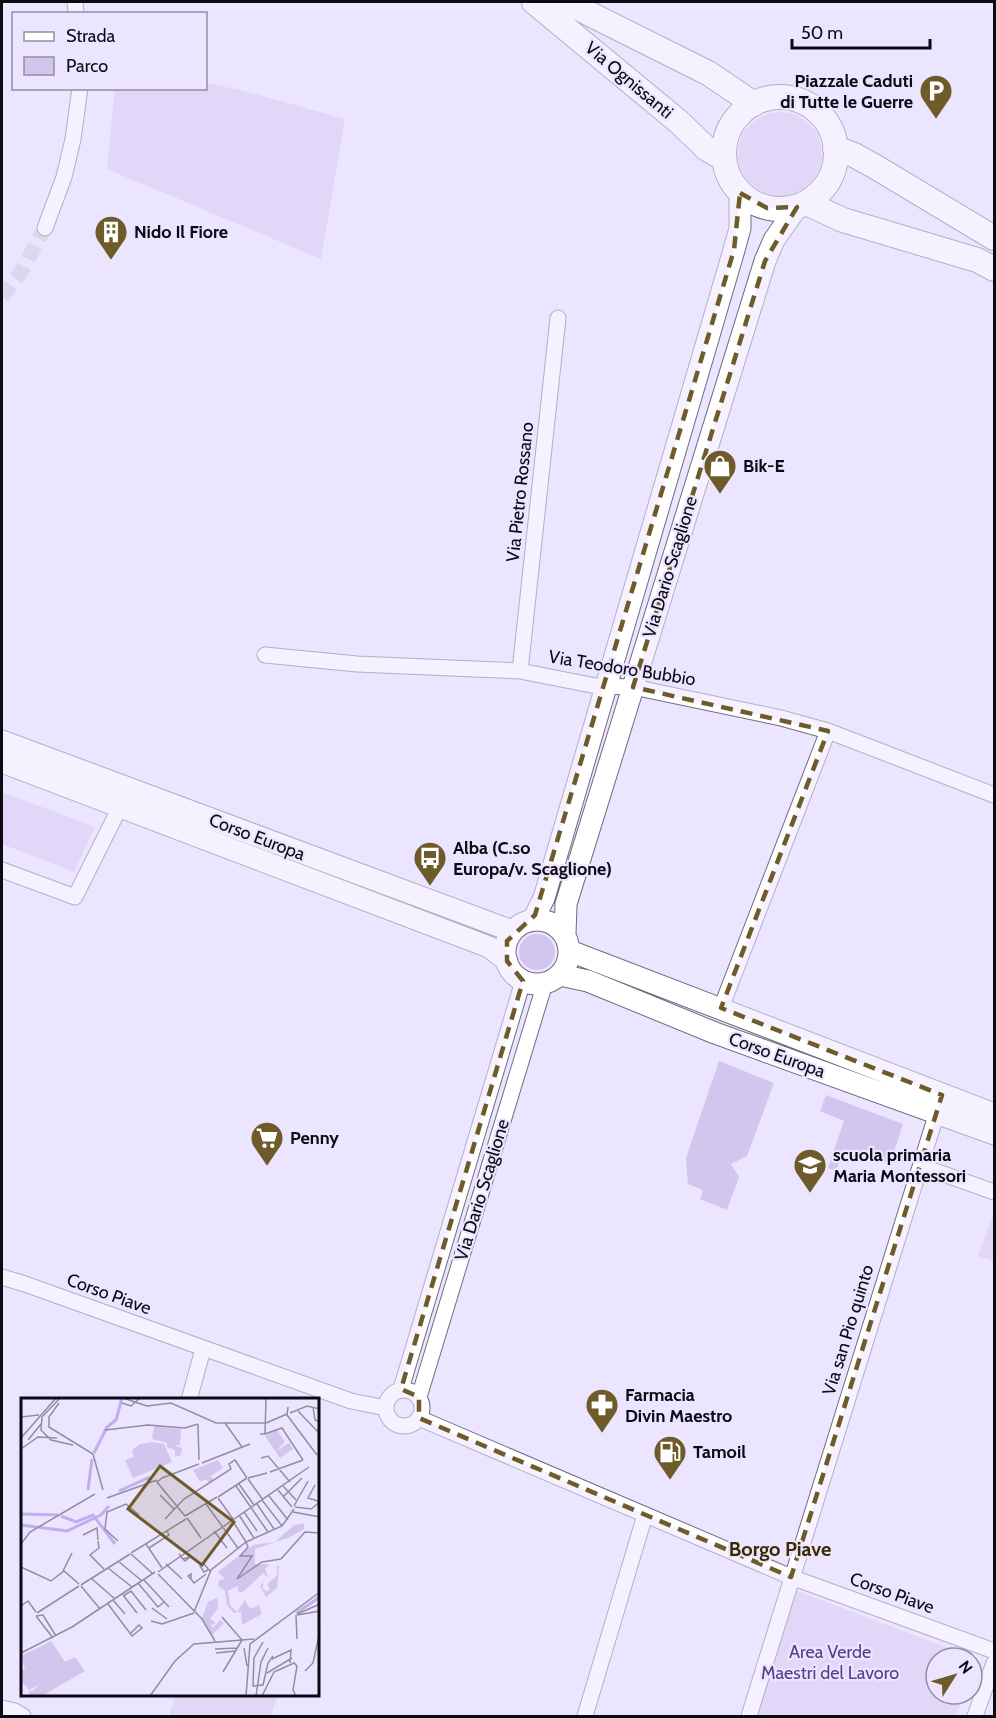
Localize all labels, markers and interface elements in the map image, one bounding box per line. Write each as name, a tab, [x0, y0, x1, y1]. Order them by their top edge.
legend	[12, 12, 207, 90]
scale bar	[792, 12, 930, 50]
text: 50 m	[801, 22, 843, 44]
text: Strada	[66, 25, 116, 47]
street label: Via Ognissanti	[580, 37, 678, 123]
text: Parco	[66, 55, 108, 77]
place label: Piazzale Caduti di Tutte le Guerre	[780, 70, 913, 113]
parking icon: Piazzale Caduti di Tutte le Guerre	[918, 73, 954, 120]
building icon: Nido Il Fiore	[93, 214, 129, 261]
place label: Nido Il Fiore	[134, 221, 228, 243]
street label: Via Pietro Rossano	[502, 421, 538, 563]
shop icon: Bik-E	[702, 448, 738, 495]
place label: Bik-E	[743, 455, 785, 477]
street label: Via Dario Scaglione	[638, 494, 702, 640]
street label: Via Teodoro Bubbio	[547, 646, 697, 691]
street label: Corso Europa	[206, 809, 308, 865]
place label: Alba (C.so Europa/v. Scaglione)	[453, 837, 612, 880]
bus stop icon: Alba (C.so Europa/v. Scaglione)	[412, 840, 448, 887]
street label: Corso Europa	[726, 1027, 829, 1083]
street label: Via Dario Scaglione	[450, 1117, 514, 1263]
supermarket icon: Penny	[249, 1120, 285, 1167]
place label: Penny	[290, 1127, 339, 1149]
place label: scuola primaria Maria Montessori	[833, 1144, 966, 1187]
school or university icon: scuola primaria Maria Montessori	[792, 1147, 828, 1194]
street label: Via san Pio quinto	[818, 1262, 878, 1398]
street label: Corso Piave	[64, 1269, 154, 1319]
place label: Farmacia Divin Maestro	[625, 1384, 732, 1427]
pharmacy icon: Farmacia Divin Maestro	[584, 1387, 620, 1434]
inset map	[21, 1398, 320, 1697]
fuel station icon: Tamoil	[652, 1434, 688, 1481]
place label: Tamoil	[693, 1441, 746, 1463]
district label: Borgo Piave	[729, 1537, 831, 1561]
street label: Corso Piave	[847, 1568, 937, 1618]
park label: Area Verde Maestri del Lavoro	[761, 1641, 899, 1684]
north arrow	[924, 1646, 984, 1706]
text: N	[955, 1657, 977, 1678]

